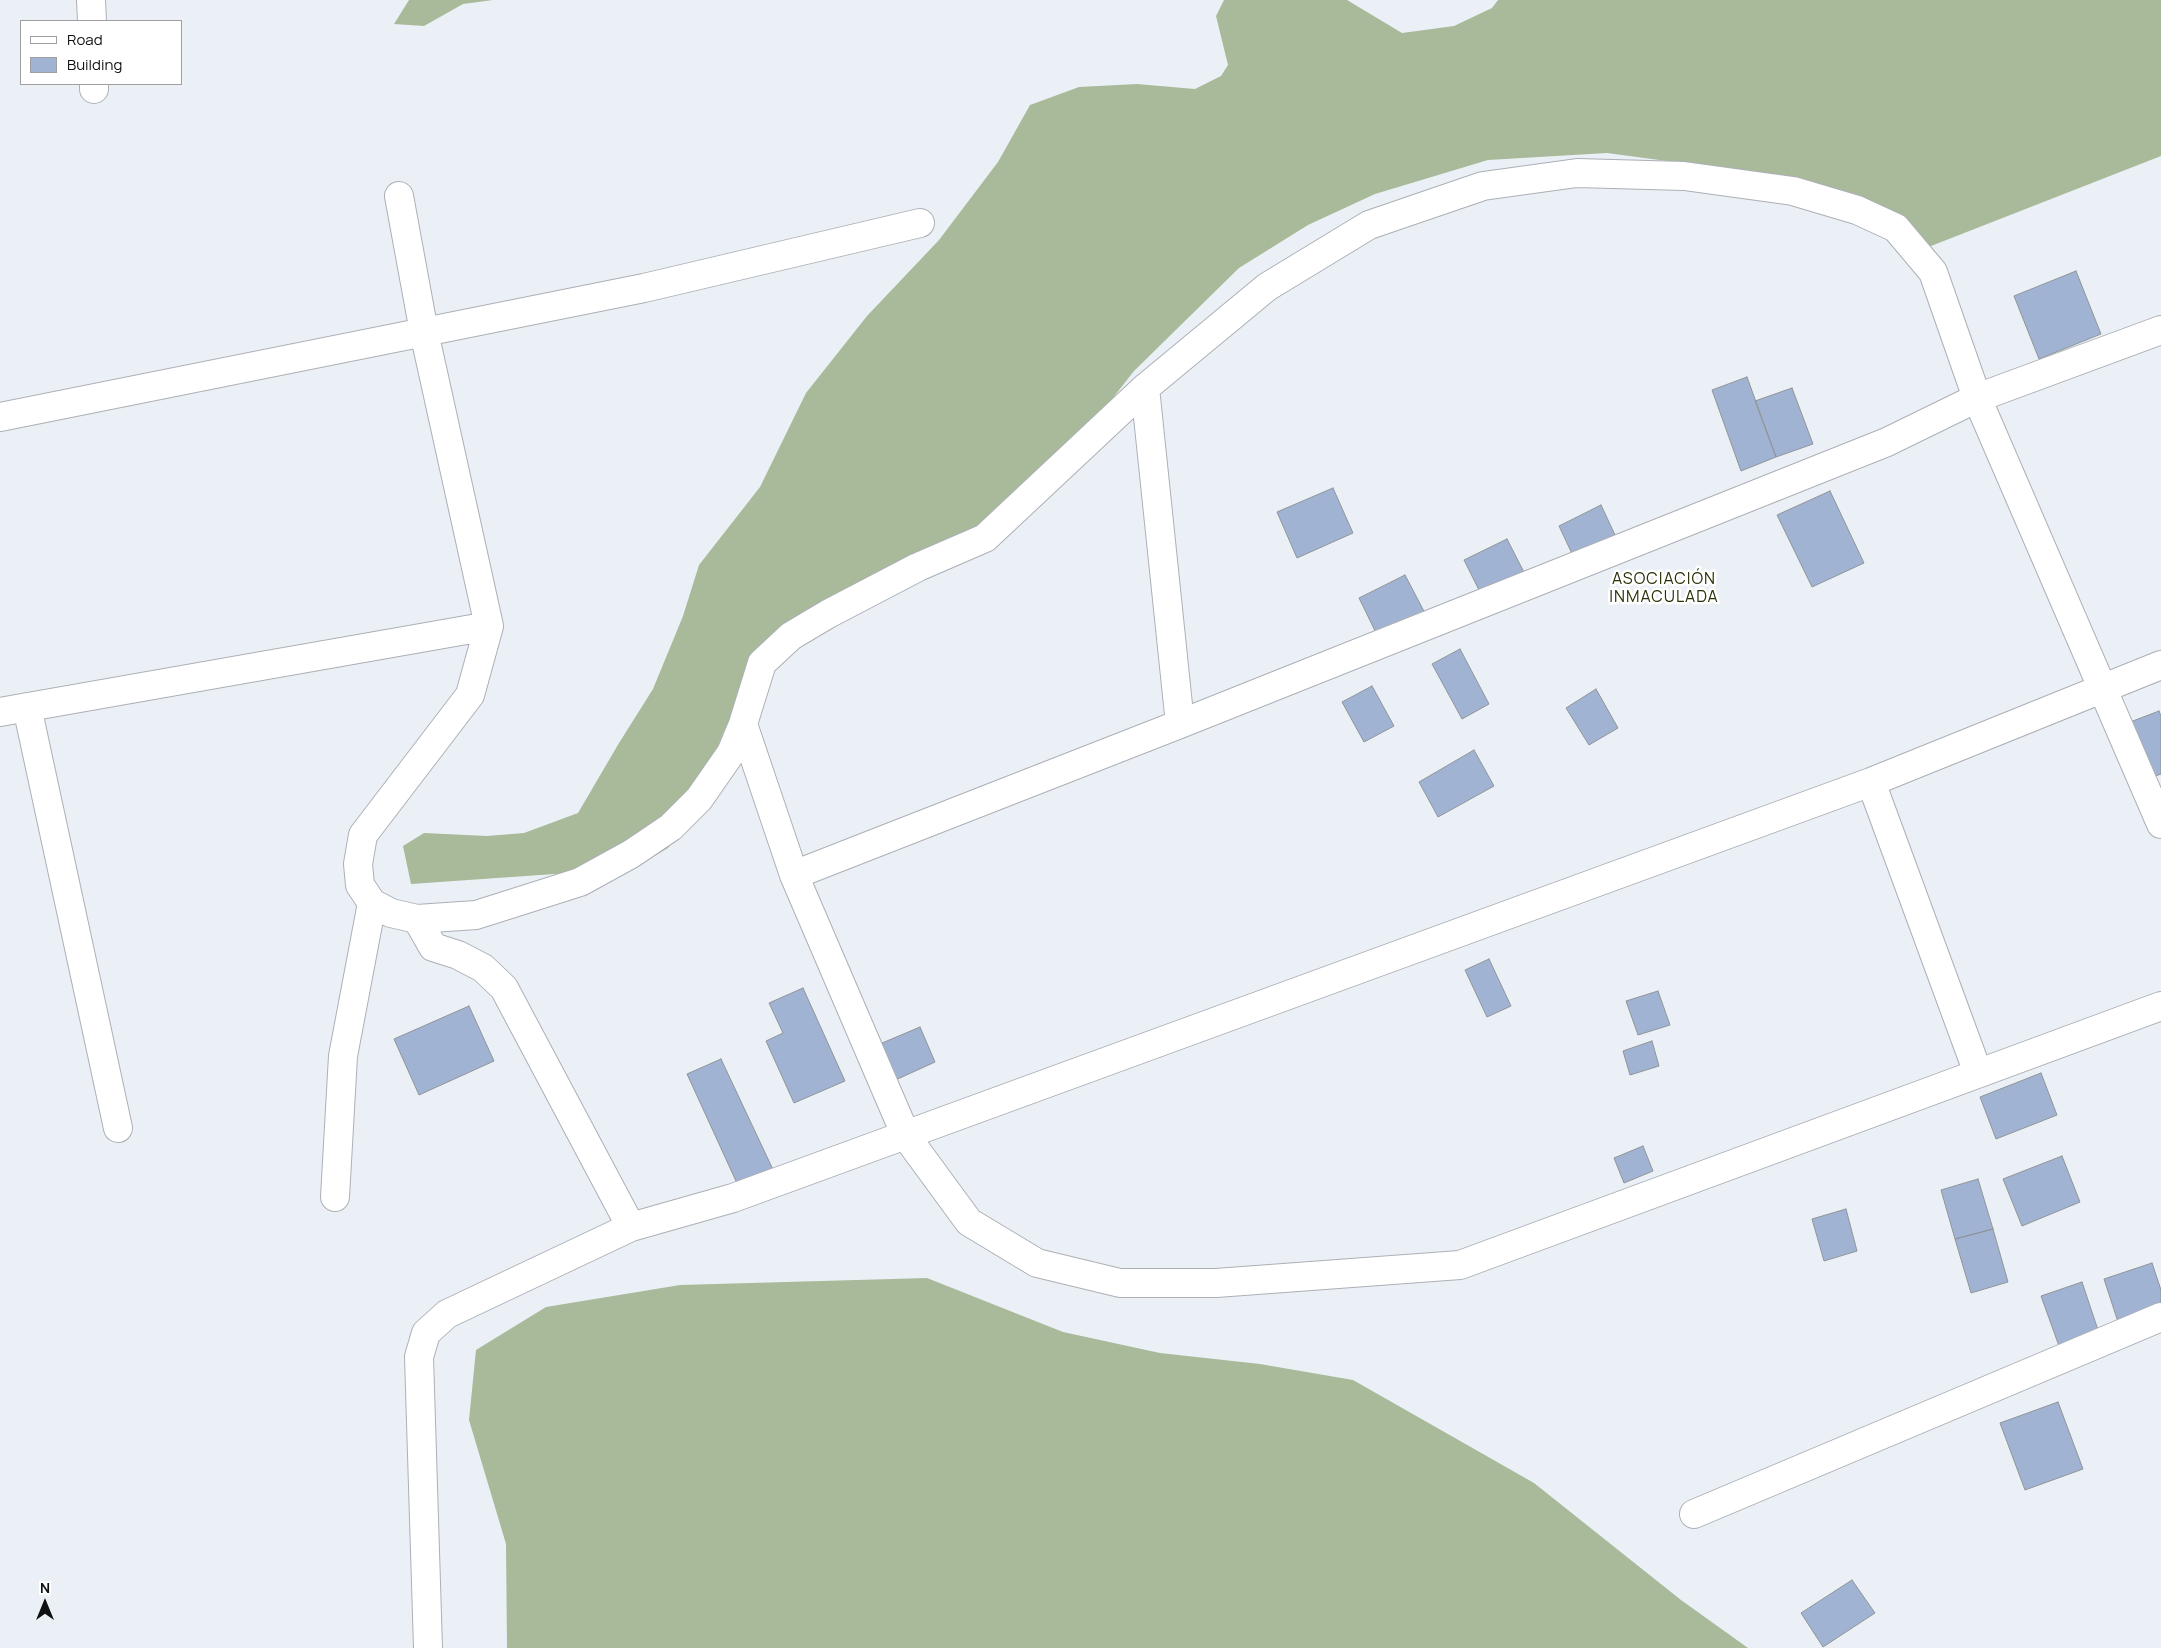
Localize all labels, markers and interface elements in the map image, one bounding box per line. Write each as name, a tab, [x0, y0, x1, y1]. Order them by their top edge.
legend	[20, 20, 182, 85]
text: Road	[67, 29, 103, 50]
text: Building	[67, 54, 122, 75]
district label: ASOCIACIÓN INMACULADA	[1608, 570, 1720, 608]
north arrow	[20, 1578, 70, 1628]
text: N	[40, 1578, 50, 1597]

